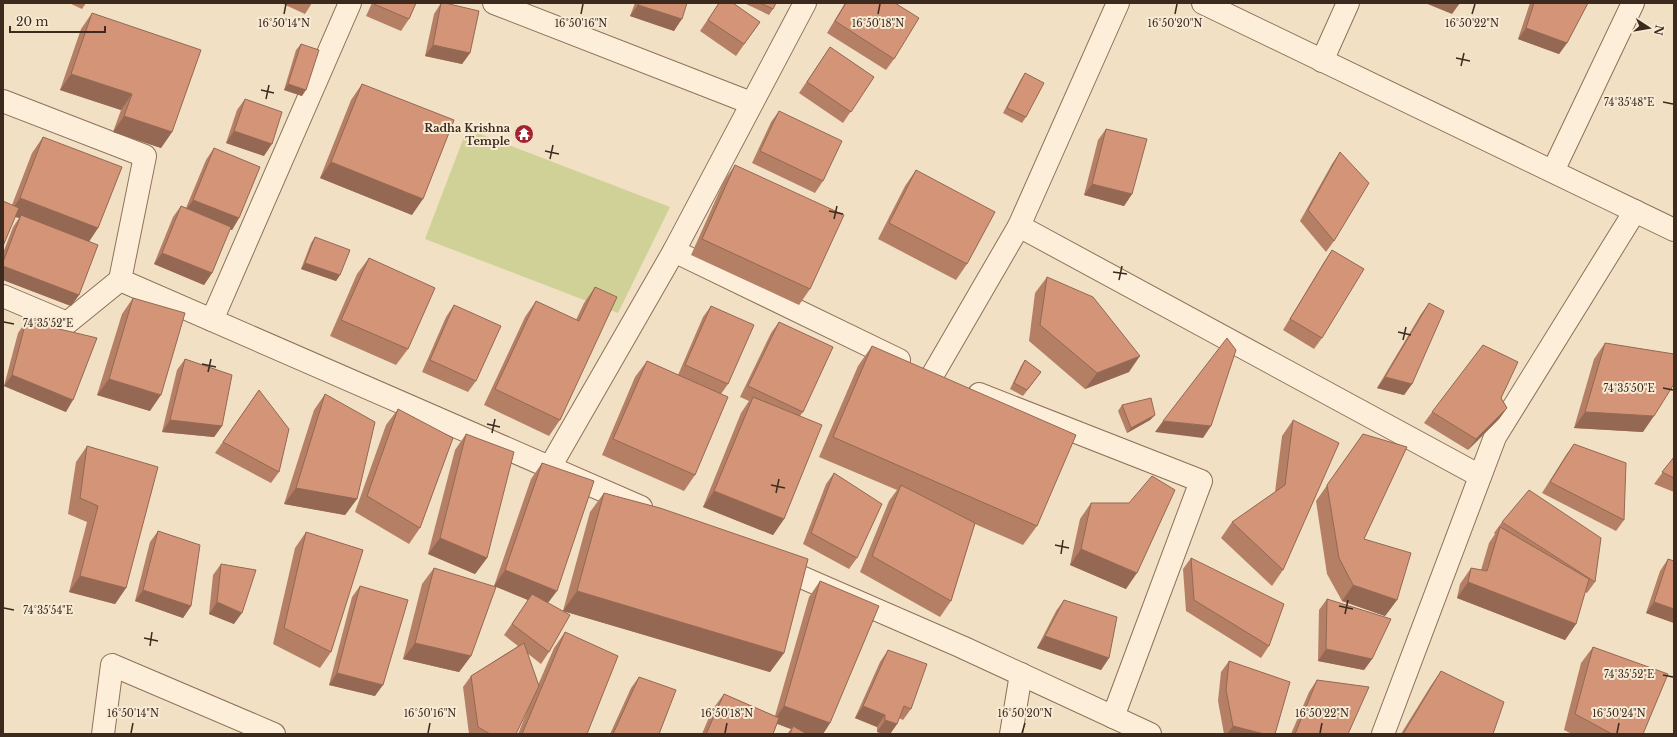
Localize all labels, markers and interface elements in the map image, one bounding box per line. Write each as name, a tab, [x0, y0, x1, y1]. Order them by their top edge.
scale bar	[10, 8, 105, 34]
north arrow	[1629, 8, 1669, 48]
text: 20 m	[16, 14, 48, 29]
text: 16°50'14"N	[258, 17, 310, 30]
text: 16°50'16"N	[555, 17, 607, 30]
text: 16°50'18"N	[852, 17, 904, 30]
text: 16°50'20"N	[1147, 17, 1203, 30]
text: 16°50'22"N	[1445, 17, 1499, 30]
text: N	[1651, 24, 1667, 37]
text: 74°35'48"E	[1604, 96, 1654, 109]
place label: Radha Krishna Temple	[424, 121, 511, 148]
temple icon: Radha Krishna Temple	[513, 123, 535, 145]
text: 74°35'52"E	[23, 317, 73, 330]
text: 74°35'50"E	[1603, 382, 1655, 395]
text: 74°35'54"E	[23, 604, 73, 617]
text: 74°35'52"E	[1604, 668, 1654, 681]
text: 16°50'14"N	[107, 707, 159, 720]
text: 16°50'16"N	[404, 707, 456, 720]
text: 16°50'18"N	[701, 707, 753, 720]
text: 16°50'20"N	[997, 707, 1053, 720]
text: 16°50'22"N	[1295, 707, 1349, 720]
text: 16°50'24"N	[1592, 707, 1646, 720]

